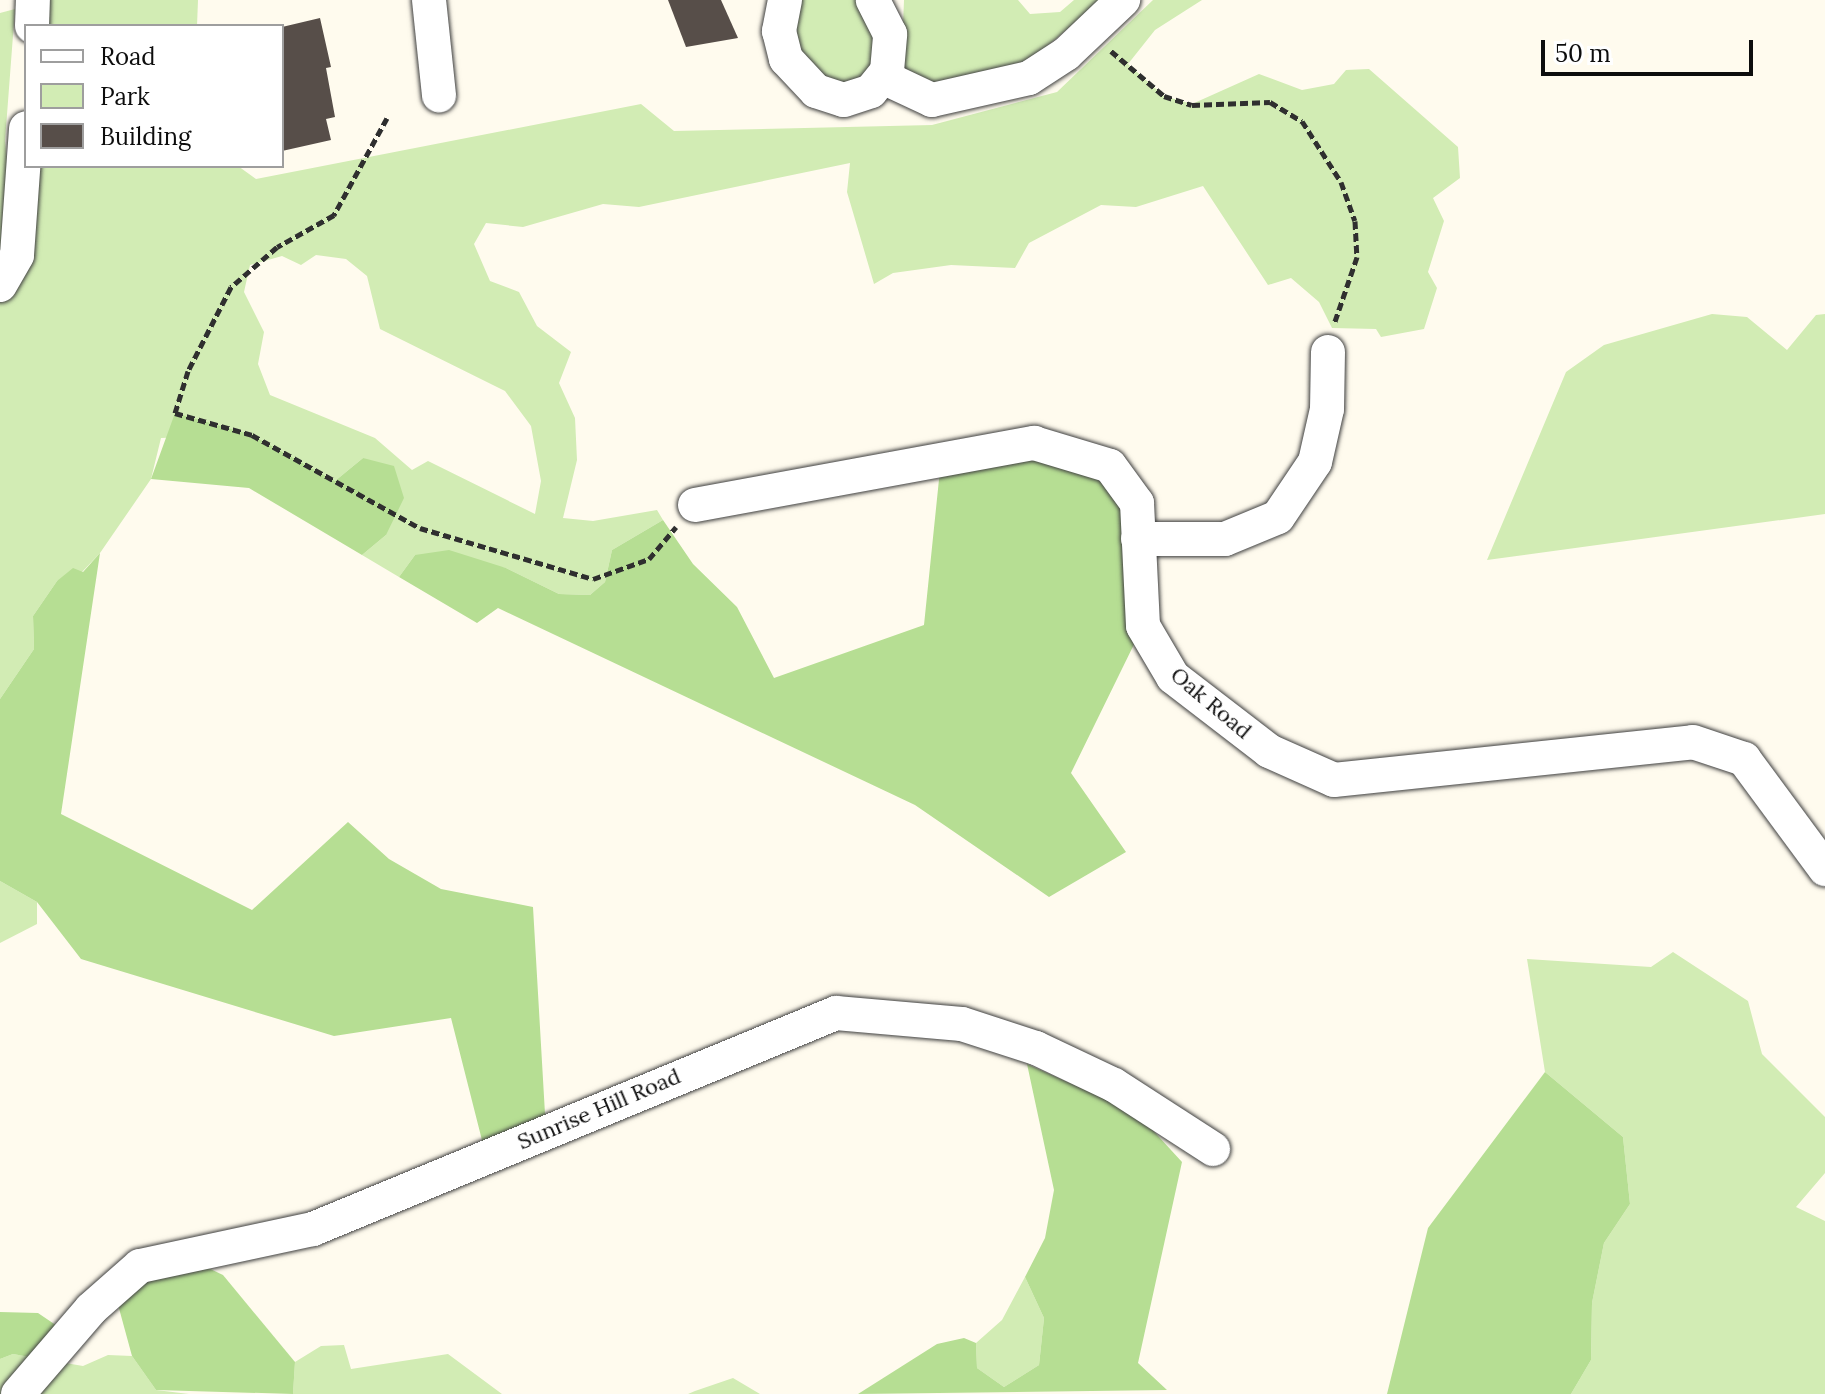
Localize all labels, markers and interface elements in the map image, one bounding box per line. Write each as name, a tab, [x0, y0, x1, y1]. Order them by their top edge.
legend	[24, 24, 284, 168]
scale bar	[1545, 24, 1757, 74]
text: 50 m	[1555, 38, 1611, 69]
text: Road	[100, 41, 156, 72]
text: Park	[100, 81, 150, 112]
text: Building	[100, 121, 191, 152]
street label: Oak Road	[1165, 662, 1257, 744]
street label: Sunrise Hill Road	[514, 1063, 684, 1155]

